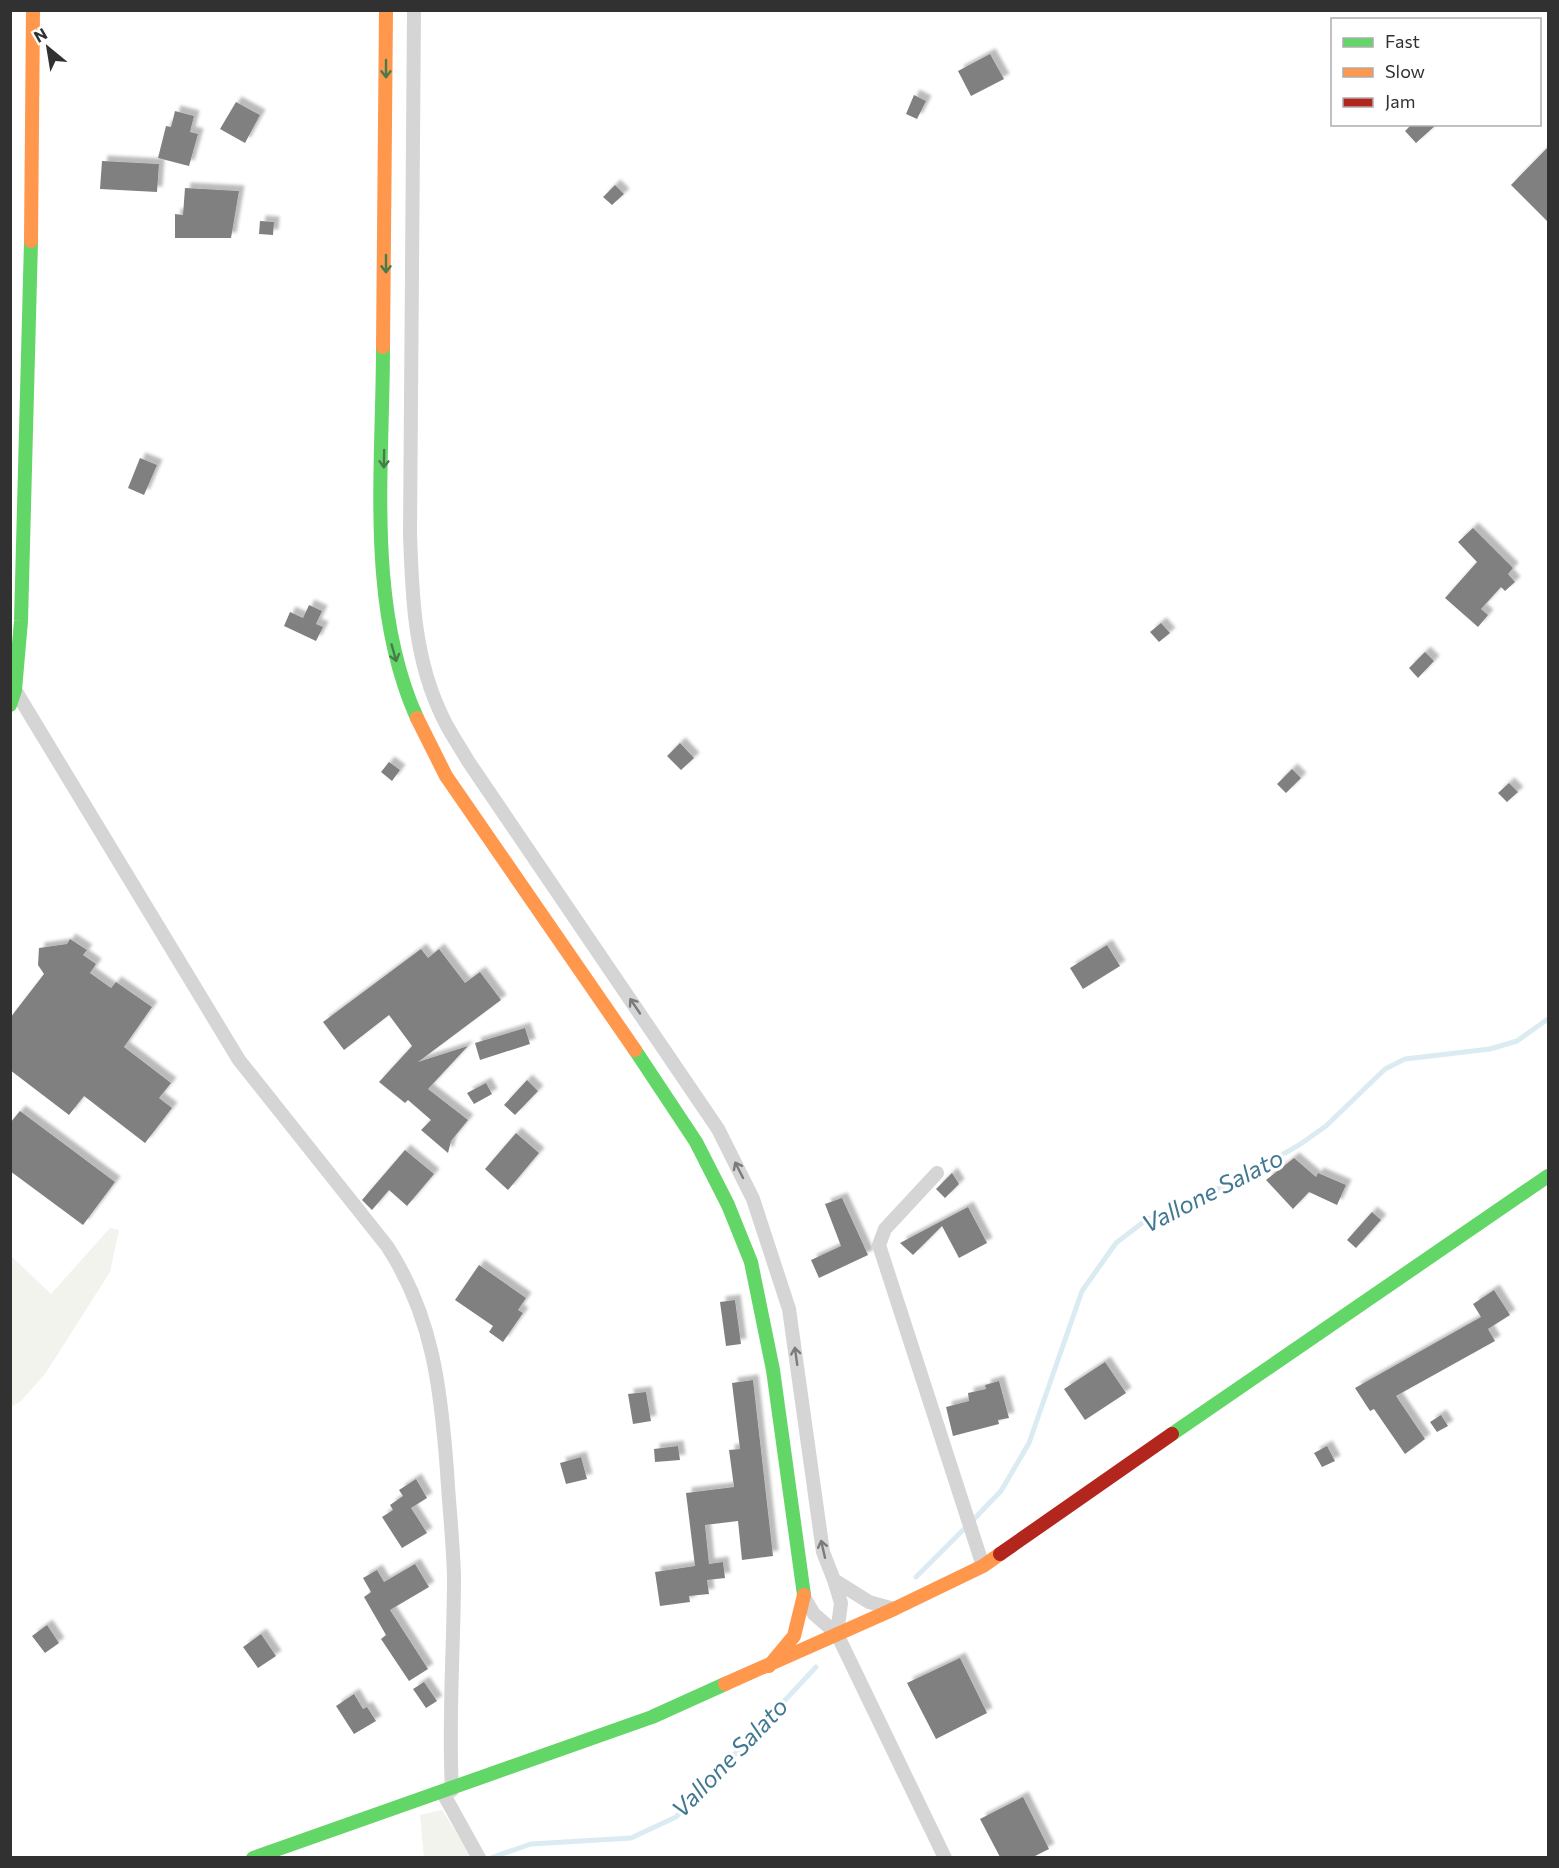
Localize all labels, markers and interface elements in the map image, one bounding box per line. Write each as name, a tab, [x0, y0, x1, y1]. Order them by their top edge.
north arrow	[18, 18, 78, 78]
legend	[1331, 18, 1541, 126]
text: N	[30, 23, 50, 46]
text: Fast	[1385, 30, 1420, 52]
one-way arrow	[380, 58, 392, 78]
text: Slow	[1385, 60, 1425, 82]
text: Jam	[1385, 90, 1415, 112]
one-way arrow	[380, 253, 392, 273]
one-way arrow	[378, 448, 390, 468]
one-way arrow	[389, 643, 400, 662]
one-way arrow	[629, 998, 641, 1014]
water label: Vallone Salato	[1137, 1142, 1287, 1238]
one-way arrow	[732, 1162, 744, 1180]
one-way arrow	[790, 1346, 801, 1366]
one-way arrow	[817, 1539, 829, 1558]
water label: Vallone Salato	[665, 1691, 793, 1823]

